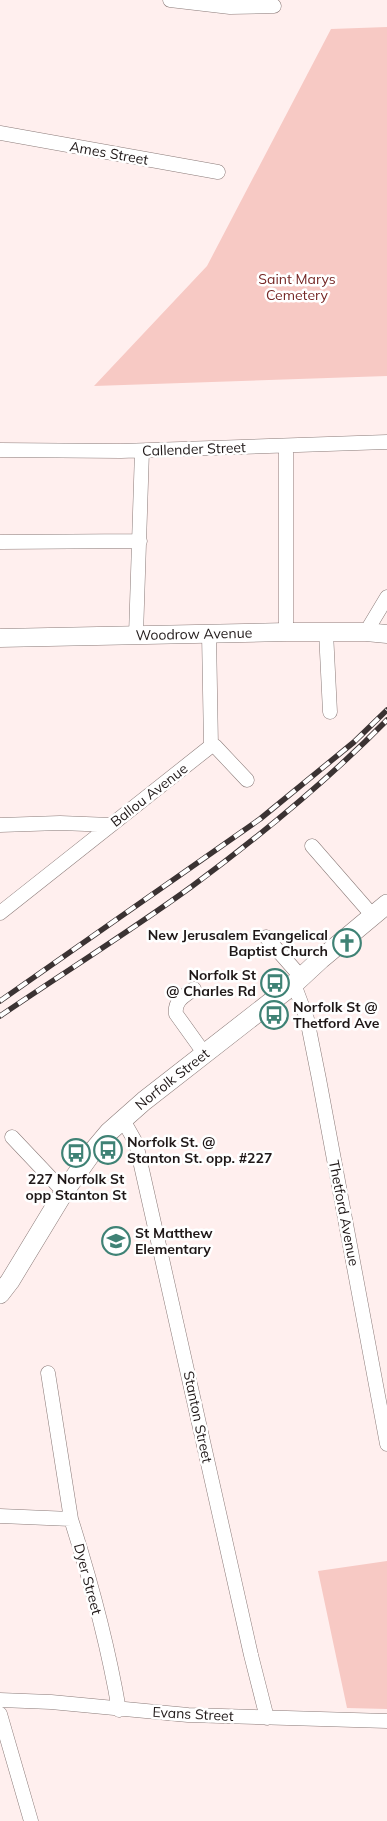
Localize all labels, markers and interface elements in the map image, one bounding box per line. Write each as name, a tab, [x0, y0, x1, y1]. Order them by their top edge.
street label: Ames Street	[68, 137, 150, 169]
park label: Saint Marys Cemetery	[258, 270, 336, 304]
street label: Callender Street	[142, 438, 246, 460]
street label: Woodrow Avenue	[135, 624, 252, 644]
street label: Ballou Avenue	[107, 759, 191, 831]
place label: New Jerusalem Evangelical Baptist Church	[148, 926, 328, 960]
church icon: New Jerusalem Evangelical Baptist Church	[332, 928, 362, 958]
place label: Norfolk St @ Charles Rd	[166, 966, 257, 1000]
bus stop icon: Norfolk St @ Charles Rd	[260, 968, 290, 998]
place label: Norfolk St @ Thetford Ave	[293, 998, 380, 1032]
bus stop icon: Norfolk St @ Thetford Ave	[259, 1000, 289, 1030]
street label: Norfolk Street	[131, 1044, 213, 1114]
place label: Norfolk St. @ Stanton St. opp. #227	[127, 1133, 272, 1167]
bus stop icon: Norfolk St. @ Stanton St. opp. #227	[93, 1135, 123, 1165]
bus stop icon: 227 Norfolk St opp Stanton St	[61, 1138, 91, 1168]
street label: Thetford Avenue	[325, 1158, 363, 1268]
place label: 227 Norfolk St opp Stanton St	[26, 1170, 127, 1204]
place label: St Matthew Elementary	[135, 1224, 213, 1258]
school or university icon: St Matthew Elementary	[101, 1226, 131, 1256]
street label: Stanton Street	[179, 1369, 217, 1465]
street label: Dyer Street	[70, 1541, 106, 1617]
street label: Evans Street	[152, 1703, 234, 1725]

